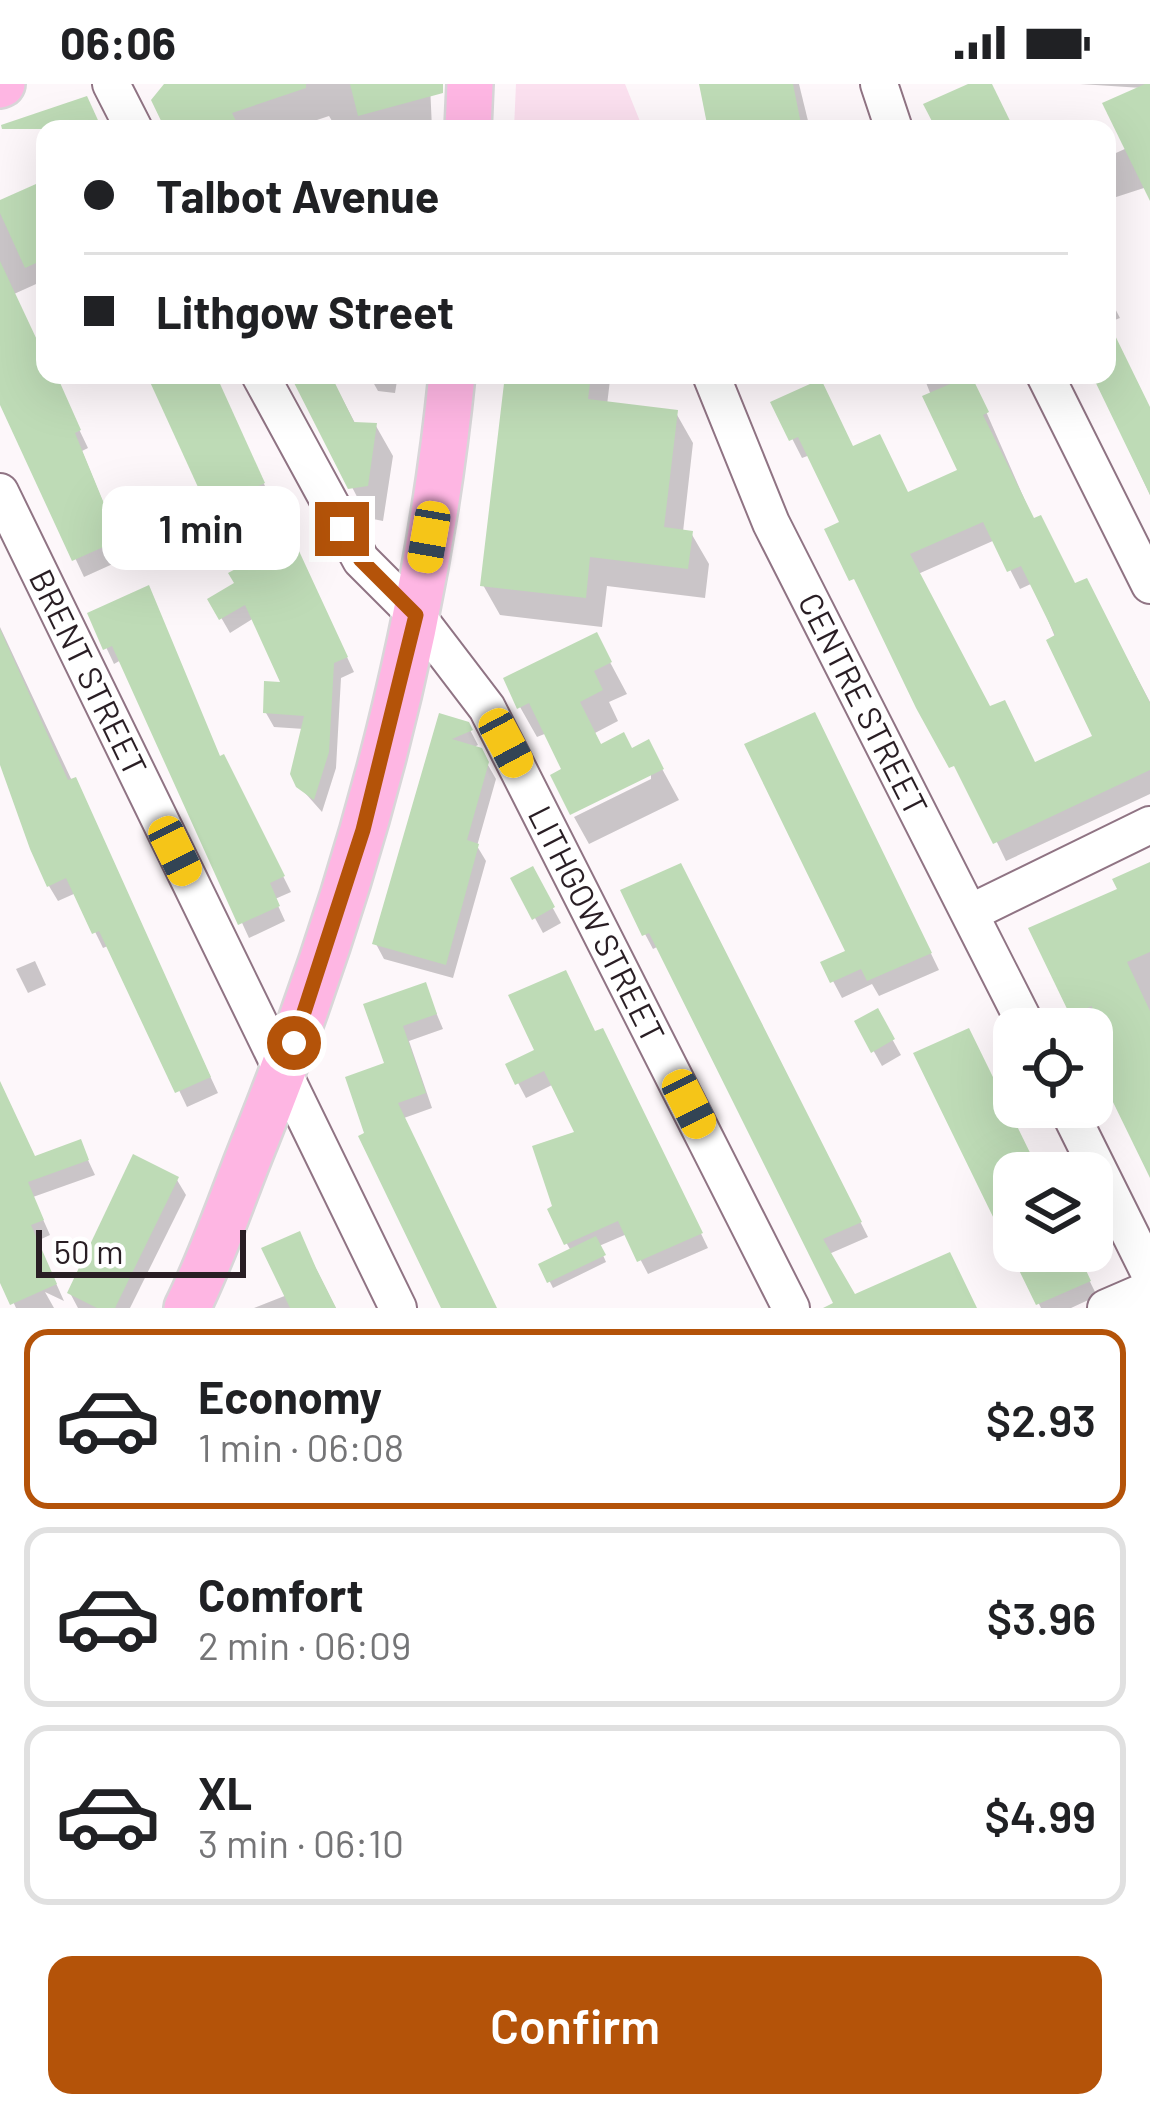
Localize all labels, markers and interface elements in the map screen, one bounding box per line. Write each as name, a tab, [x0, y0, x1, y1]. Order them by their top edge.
text: 06:06	[60, 15, 176, 69]
text: Talbot Avenue	[156, 168, 439, 222]
text: Lithgow Street	[156, 284, 454, 338]
callout: 1 min	[102, 487, 300, 571]
car	[405, 498, 453, 576]
route end	[315, 502, 369, 556]
text: 1 min	[158, 504, 244, 551]
street label: BRENT STREET	[22, 562, 156, 782]
street label: CENTRE STREET	[791, 586, 937, 822]
car	[473, 703, 539, 783]
street label: LITHGOW STREET	[521, 799, 674, 1049]
car	[143, 811, 207, 891]
map controls	[993, 1008, 1113, 1272]
button: locate	[993, 1008, 1113, 1128]
route start	[267, 1016, 321, 1070]
car	[657, 1064, 721, 1144]
button: layers	[993, 1152, 1113, 1272]
scale bar	[36, 1224, 246, 1277]
text: 50 m	[54, 1231, 124, 1271]
icon: car	[54, 1365, 162, 1473]
text: Economy	[198, 1369, 382, 1423]
text: $2.93	[986, 1392, 1096, 1446]
text: 1 min · 06:08	[198, 1423, 404, 1470]
icon: car	[54, 1563, 162, 1671]
text: Comfort	[198, 1567, 364, 1621]
text: $3.96	[987, 1590, 1096, 1644]
text: 2 min · 06:09	[198, 1621, 411, 1668]
icon: car	[54, 1761, 162, 1869]
text: XL	[198, 1765, 252, 1819]
text: $4.99	[984, 1788, 1096, 1842]
text: 3 min · 06:10	[198, 1819, 404, 1866]
button: Confirm	[48, 1956, 1102, 2094]

